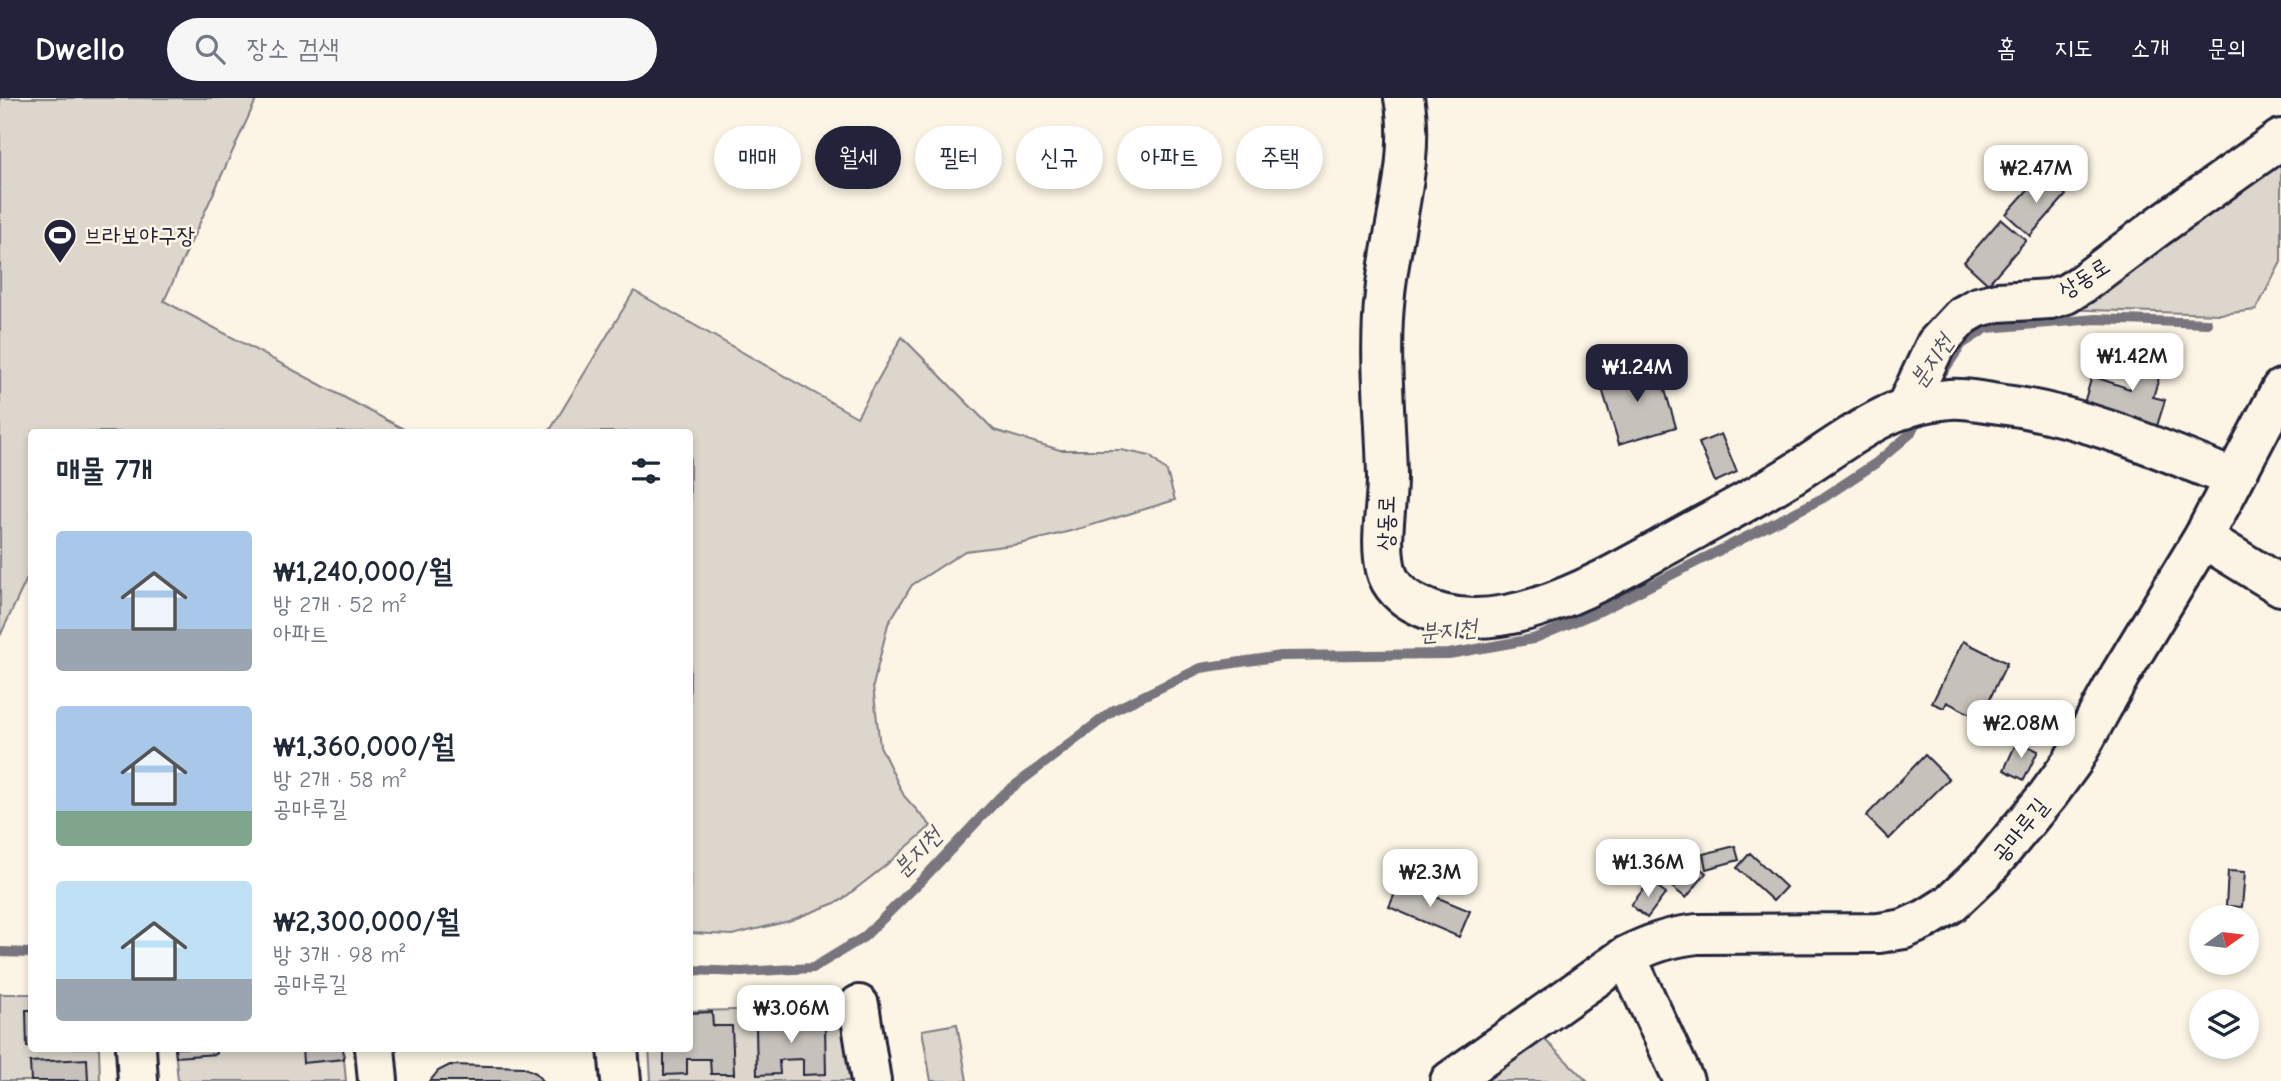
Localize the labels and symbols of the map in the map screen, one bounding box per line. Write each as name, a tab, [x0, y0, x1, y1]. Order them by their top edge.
pin: ₩2.47M	[1979, 146, 2093, 205]
sports icon: 브라보야구장	[41, 216, 79, 265]
place label: 브라보야구장	[84, 222, 195, 249]
street label: 상동로	[2053, 252, 2115, 304]
water label: 분지천	[1903, 327, 1960, 393]
pin: ₩1.42M	[2075, 334, 2189, 393]
pin: ₩1.24M	[1580, 344, 1694, 404]
street label: 상동로	[1372, 495, 1400, 551]
water label: 분지천	[1418, 613, 1481, 647]
pin: ₩2.08M	[1964, 700, 2078, 760]
street label: 공마루길	[1986, 793, 2054, 867]
water label: 분지천	[887, 820, 949, 883]
pin: ₩1.36M	[1591, 840, 1705, 899]
pin: ₩2.3M	[1381, 850, 1479, 909]
north arrow	[2189, 905, 2259, 975]
pin: ₩3.06M	[734, 986, 848, 1045]

